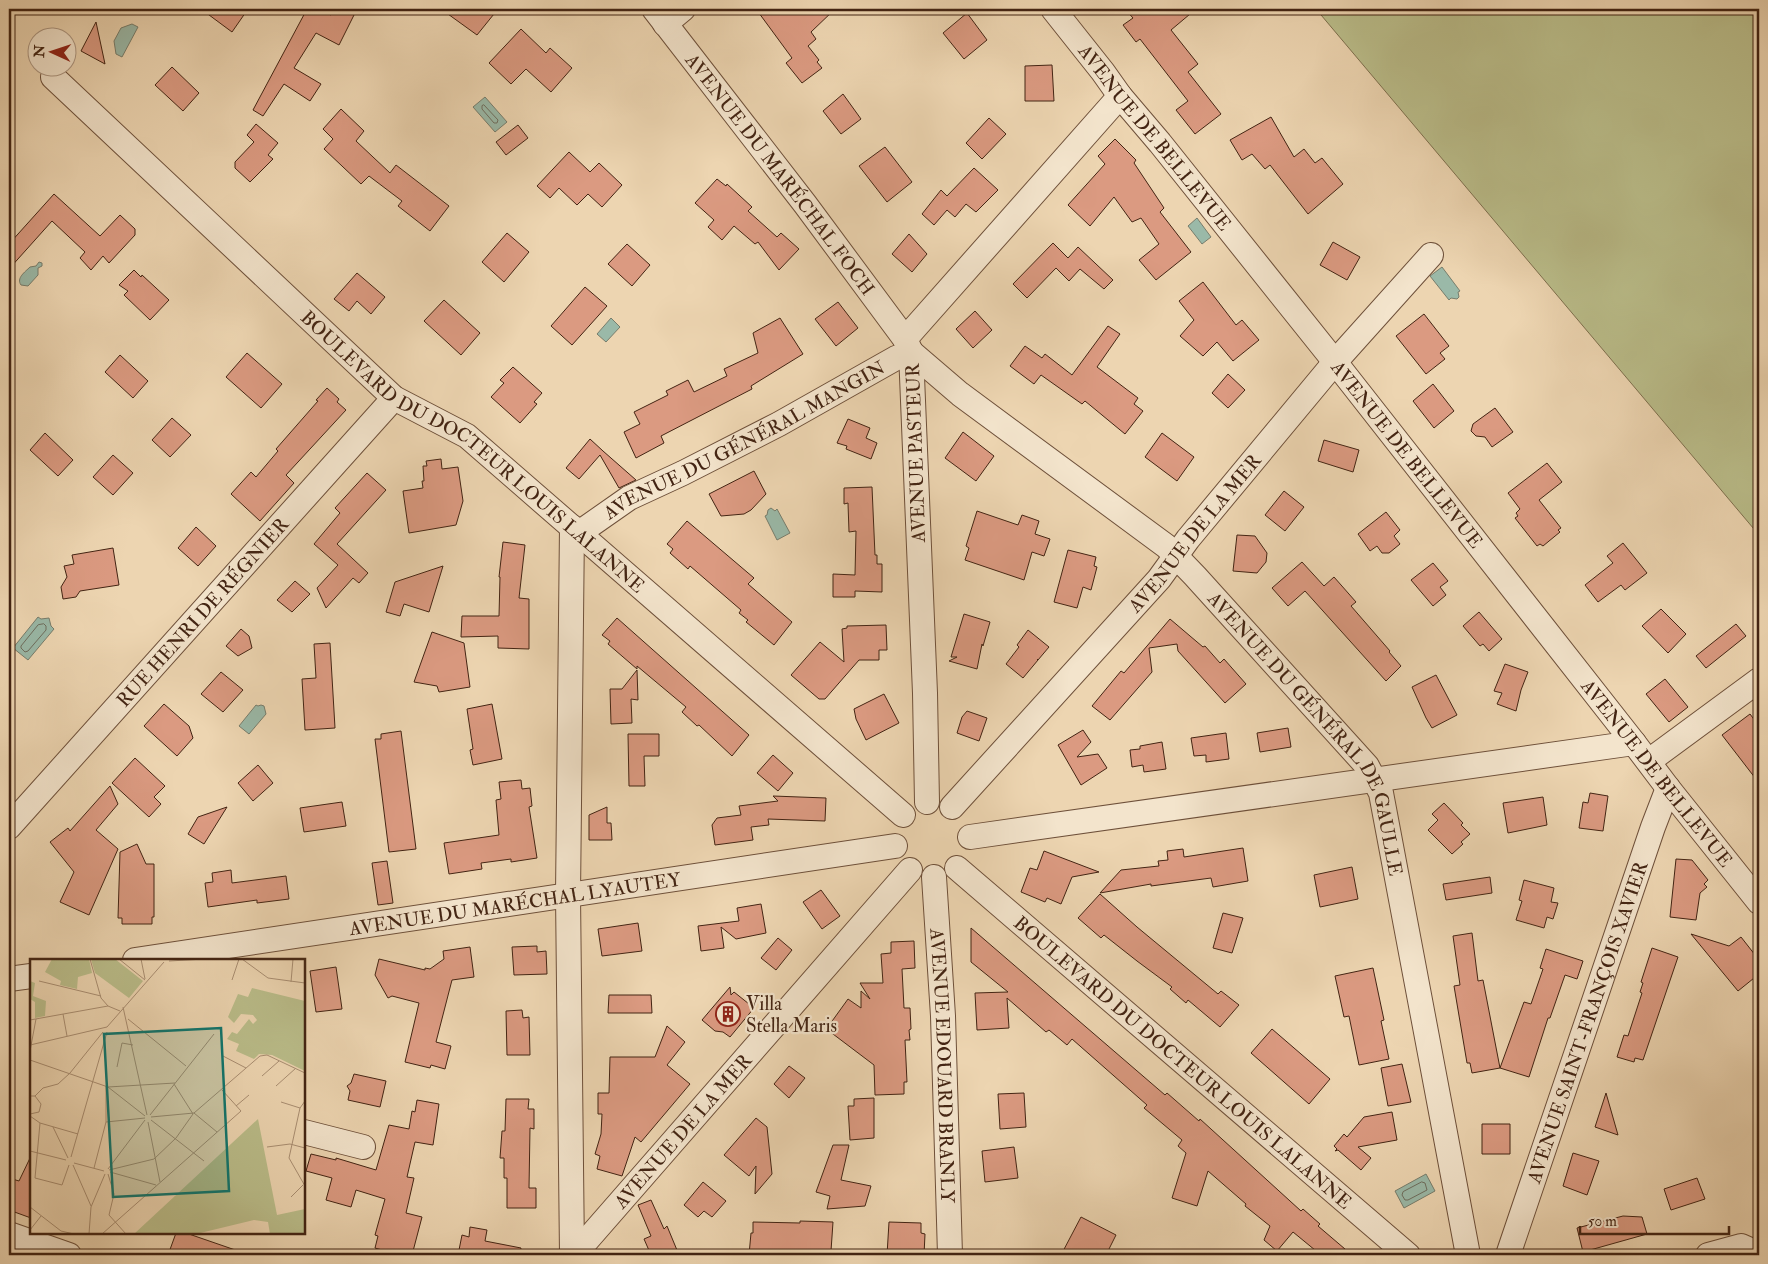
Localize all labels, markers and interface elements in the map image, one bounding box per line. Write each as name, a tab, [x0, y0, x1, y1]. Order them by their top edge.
north arrow	[28, 28, 78, 78]
street label: AVENUE DE BELLEVUE	[1072, 39, 1236, 236]
text: N	[31, 44, 48, 59]
street label: AVENUE DU MARÉCHAL FOCH	[679, 48, 880, 300]
street label: BOULEVARD DU DOCTEUR LOUIS LALANNE	[295, 306, 650, 598]
street label: AVENUE DE BELLEVUE	[1325, 355, 1488, 554]
street label: AVENUE DU GÉNÉRAL MANGIN	[598, 356, 889, 526]
street label: AVENUE PASTEUR	[901, 363, 931, 544]
street label: AVENUE DE LA MER	[1123, 449, 1267, 619]
street label: RUE HENRI DE RÉGNIER	[112, 513, 294, 712]
street label: AVENUE DU GÉNÉRAL DE GAULLE	[1202, 587, 1407, 878]
street label: AVENUE DE BELLEVUE	[1575, 674, 1737, 872]
street label: AVENUE SAINT-FRANÇOIS XAVIER	[1522, 858, 1654, 1187]
street label: AVENUE DU MARÉCHAL LYAUTEY	[347, 867, 683, 941]
street label: BOULEVARD DU DOCTEUR LOUIS LALANNE	[1009, 911, 1357, 1215]
street label: AVENUE EDOUARD BRANLY	[924, 927, 960, 1204]
inset map	[30, 959, 305, 1234]
place label: Villa Stella Maris	[746, 992, 837, 1038]
building icon: Villa Stella Maris	[715, 1001, 741, 1027]
street label: AVENUE DE LA MER	[609, 1049, 757, 1214]
scale bar	[1580, 1204, 1729, 1236]
text: 50 m	[1588, 1212, 1617, 1231]

